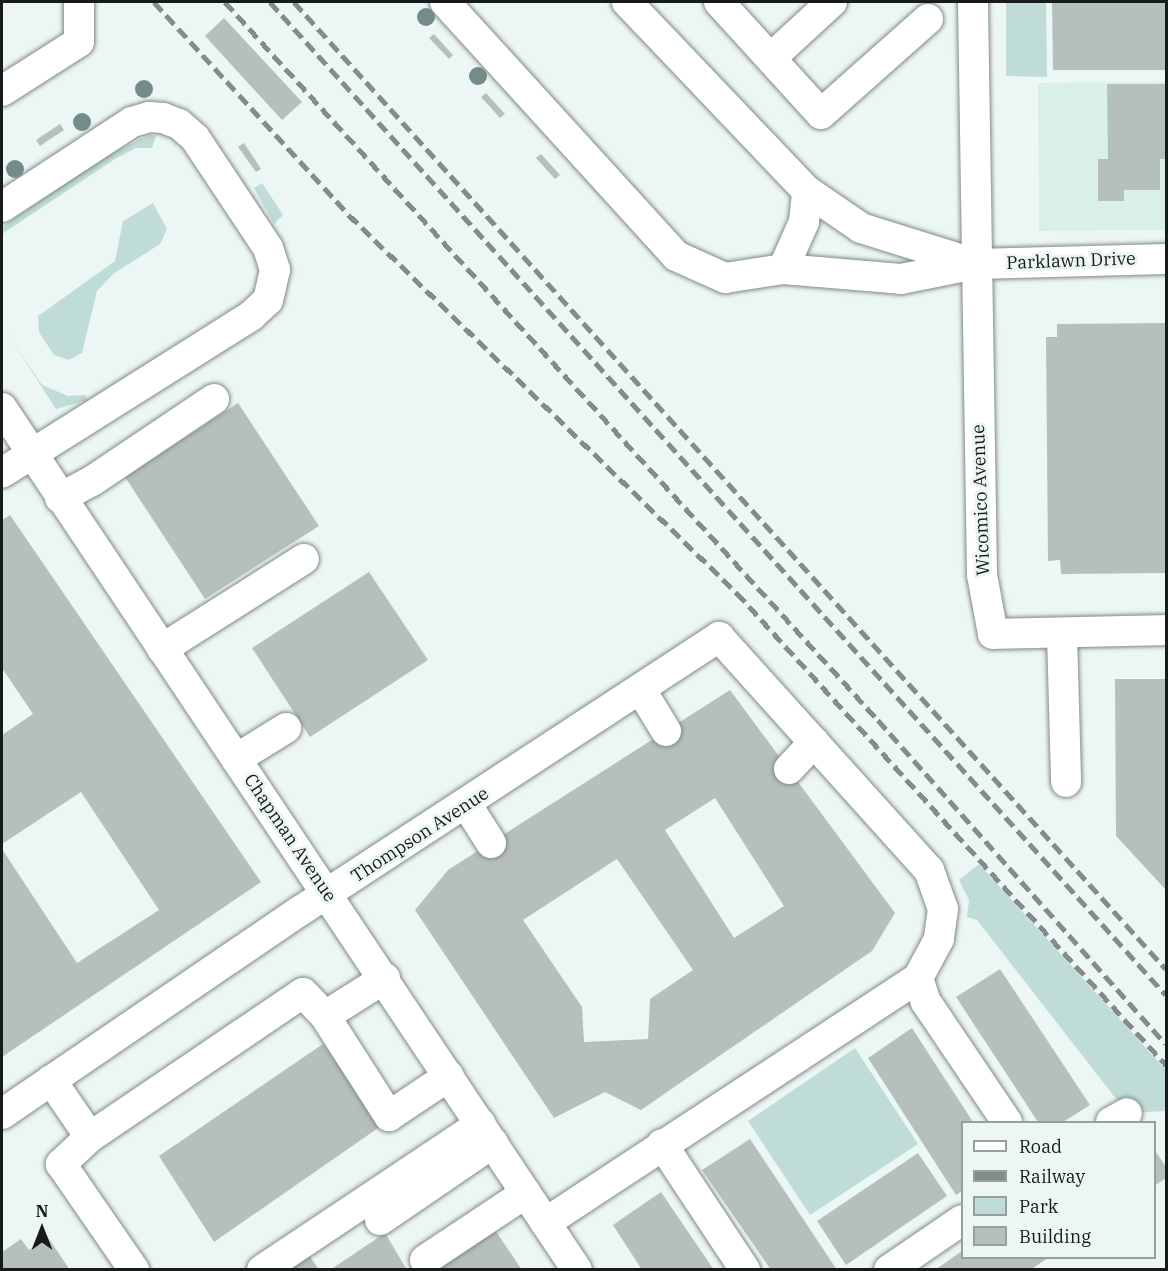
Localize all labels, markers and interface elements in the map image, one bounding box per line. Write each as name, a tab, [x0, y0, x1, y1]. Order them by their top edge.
street label: Parklawn Drive	[1006, 248, 1136, 274]
street label: Wicomico Avenue	[968, 424, 994, 576]
street label: Chapman Avenue	[239, 770, 341, 906]
street label: Thompson Avenue	[347, 783, 493, 887]
legend	[961, 1121, 1156, 1259]
text: Road	[1019, 1135, 1062, 1158]
text: Railway	[1019, 1165, 1085, 1188]
text: Park	[1019, 1195, 1058, 1218]
north arrow	[12, 1199, 72, 1259]
text: N	[36, 1201, 48, 1221]
text: Building	[1019, 1225, 1091, 1248]

